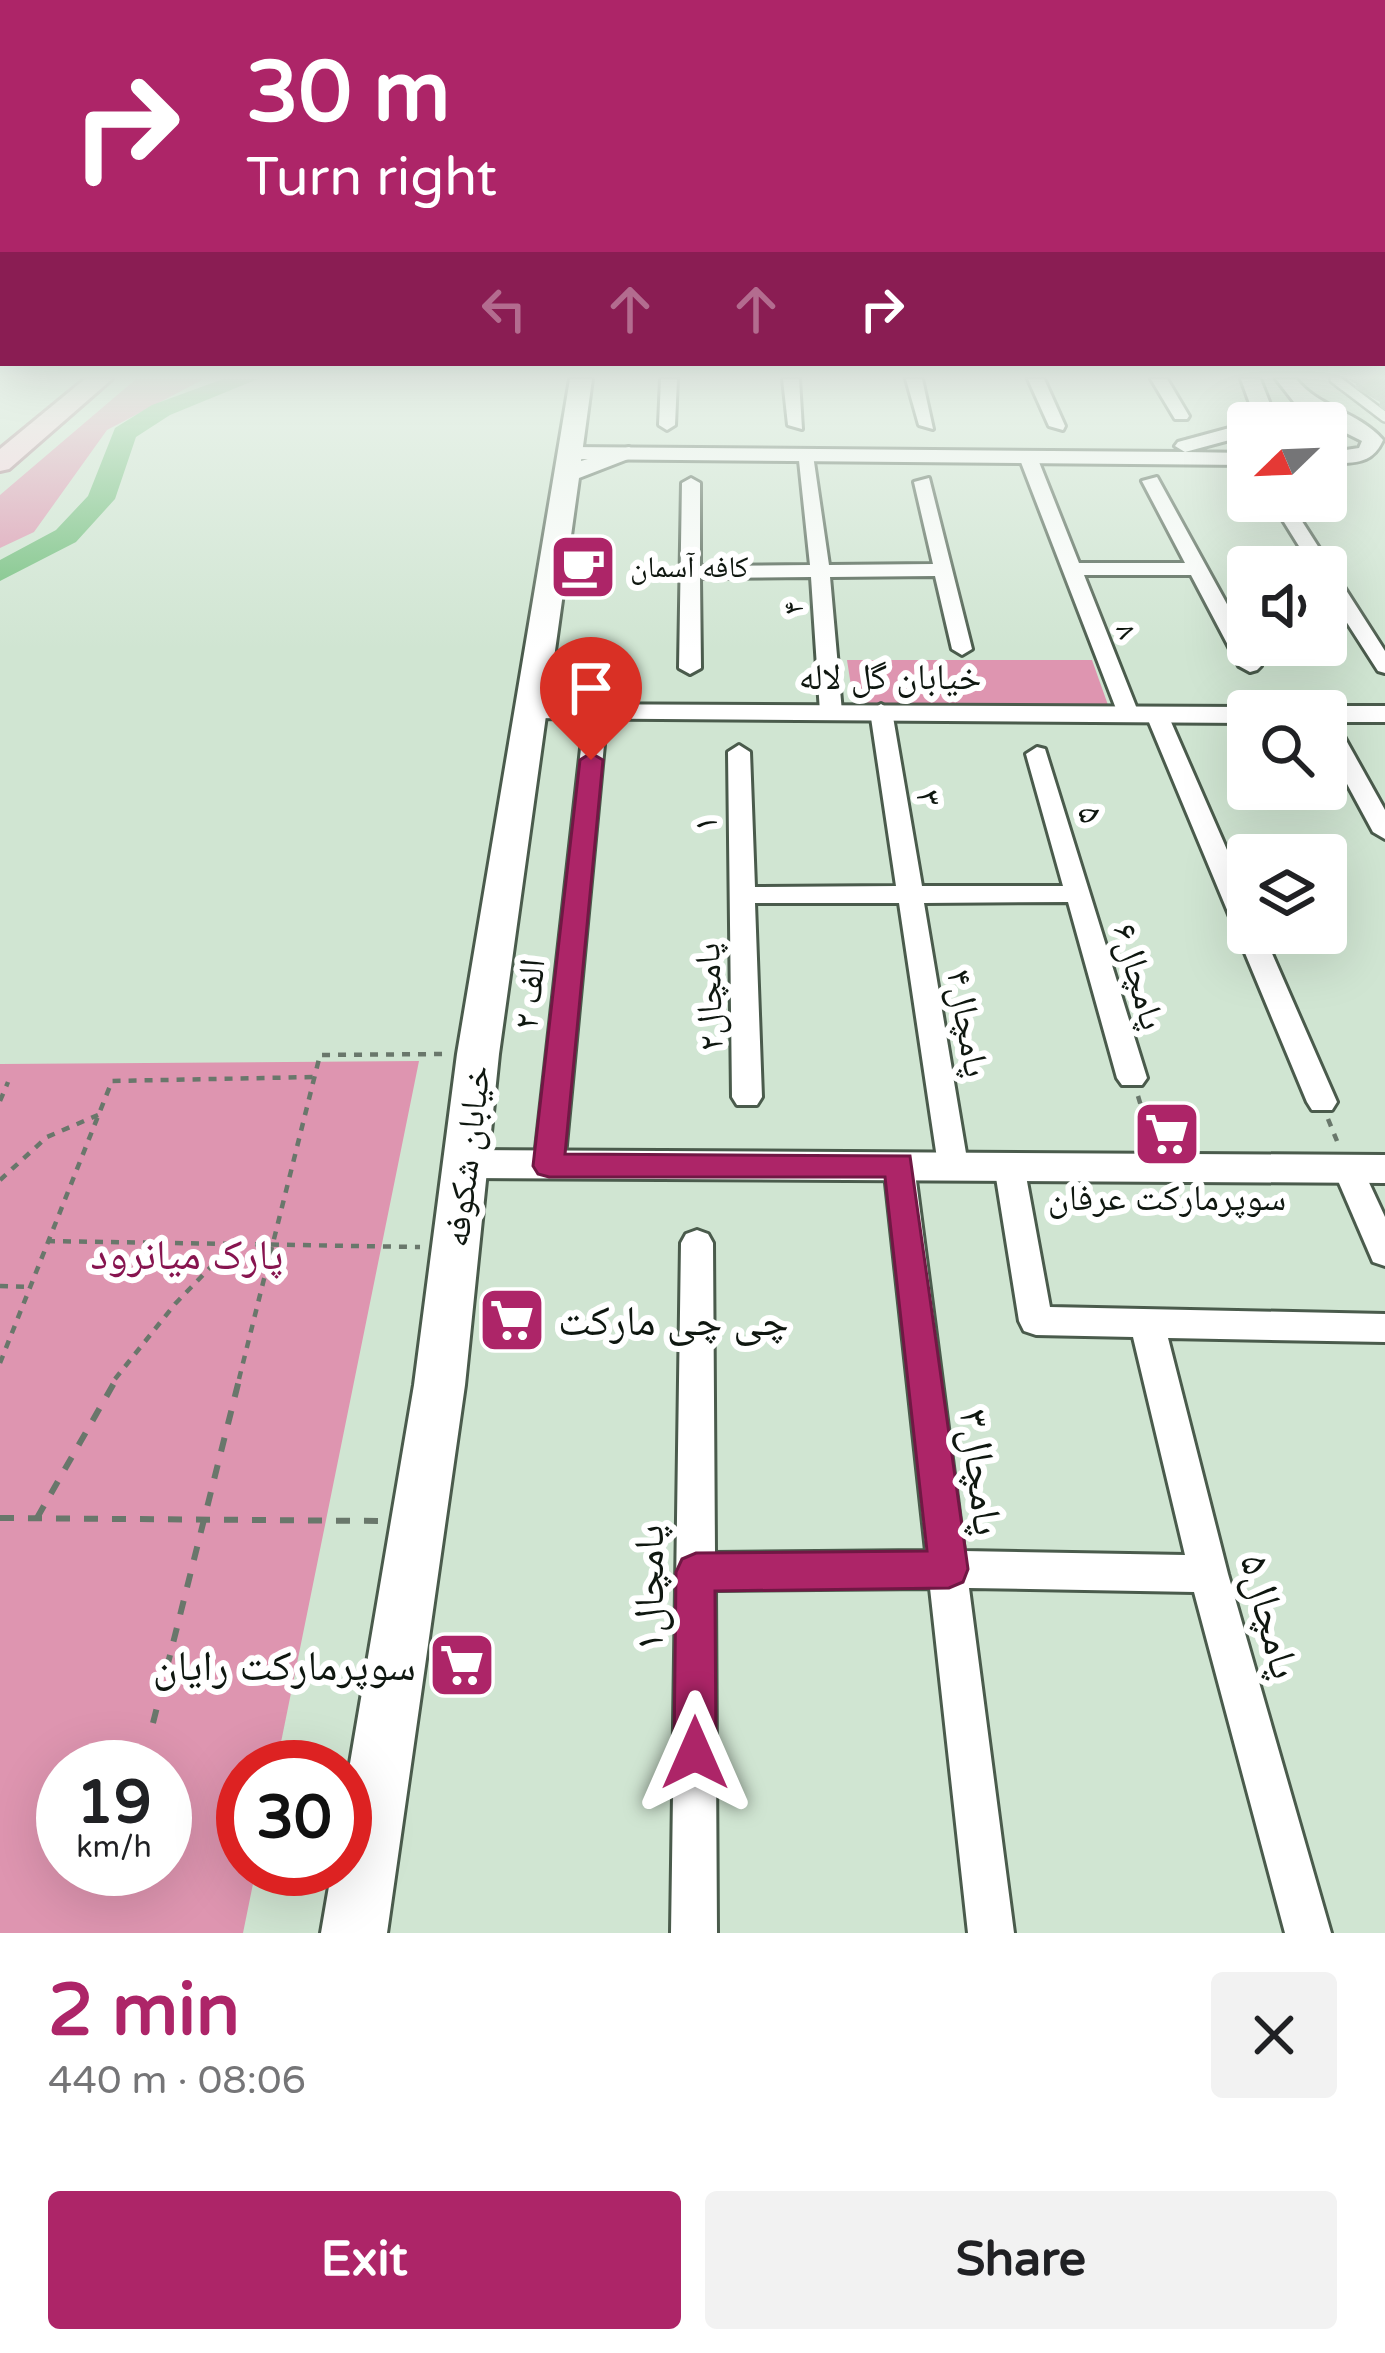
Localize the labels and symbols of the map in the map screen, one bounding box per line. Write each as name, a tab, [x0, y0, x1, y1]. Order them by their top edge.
north arrow	[1227, 402, 1347, 522]
cafe icon: کافه آسمان	[548, 532, 618, 602]
place label: کافه آسمان	[630, 549, 748, 586]
street label: ۴	[775, 600, 812, 616]
street label: ۸	[1107, 618, 1146, 644]
pin	[540, 637, 642, 760]
street label: خیابان گل لاله	[799, 656, 981, 699]
street label: ۳	[906, 787, 951, 809]
street label: ۵	[1068, 801, 1113, 828]
street label: ۱	[684, 816, 727, 832]
street label: پامچال۶	[1103, 918, 1174, 1035]
street label: پامچال۲	[686, 942, 733, 1052]
street label: ۲ الف	[504, 957, 555, 1032]
street label: پامچال۴	[937, 966, 998, 1080]
street label: خیابان شکوفه	[435, 1063, 500, 1250]
supermarket icon: سوپرمارکت عرفان	[1132, 1099, 1202, 1169]
place label: سوپرمارکت عرفان	[1048, 1177, 1286, 1220]
park label: پارک میانرود	[91, 1230, 283, 1281]
supermarket icon: چی چی مارکت	[477, 1285, 547, 1355]
place label: چی چی مارکت	[558, 1296, 789, 1347]
street label: پامچال۳	[947, 1406, 1014, 1538]
street label: پامچال۱	[624, 1525, 675, 1651]
street label: پامچال۵	[1229, 1549, 1311, 1684]
supermarket icon: سوپرمارکت رایان	[427, 1630, 497, 1700]
place label: سوپرمارکت رایان	[153, 1641, 416, 1692]
position arrow	[632, 1690, 758, 1816]
speed limit sign: 30	[216, 1740, 372, 1896]

